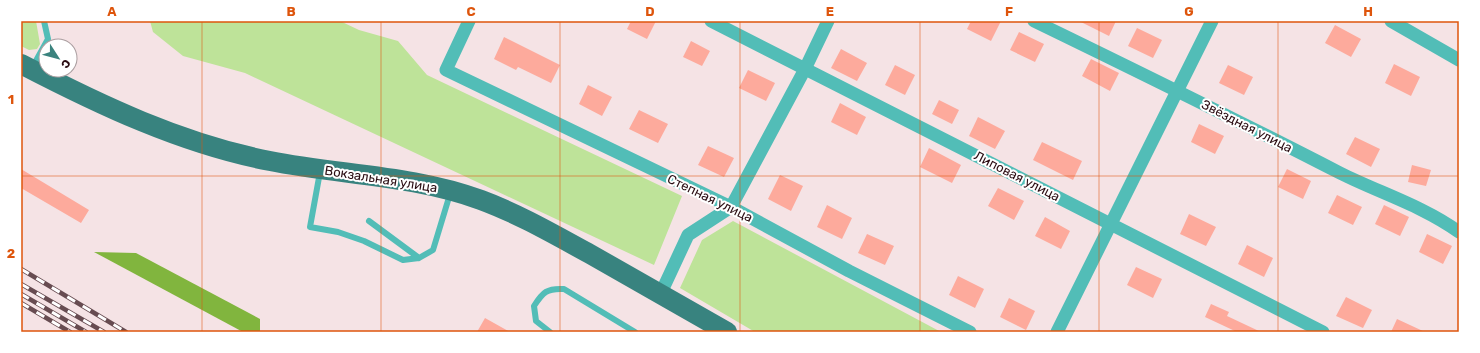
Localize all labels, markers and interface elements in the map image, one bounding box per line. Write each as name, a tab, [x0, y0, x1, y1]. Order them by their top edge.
text: A	[107, 4, 117, 19]
text: B	[286, 4, 296, 19]
text: C	[466, 4, 476, 19]
text: D	[645, 4, 655, 19]
text: E	[826, 4, 834, 19]
text: F	[1005, 4, 1013, 19]
text: G	[1184, 4, 1194, 19]
text: H	[1363, 4, 1373, 19]
north arrow	[38, 38, 78, 78]
text: С	[58, 57, 73, 71]
text: 1	[8, 92, 14, 107]
street label: Звёздная улица	[1199, 97, 1295, 155]
street label: Липовая улица	[972, 148, 1062, 204]
street label: Вокзальная улица	[324, 163, 438, 195]
street label: Степная улица	[665, 171, 755, 225]
text: 2	[7, 246, 15, 261]

